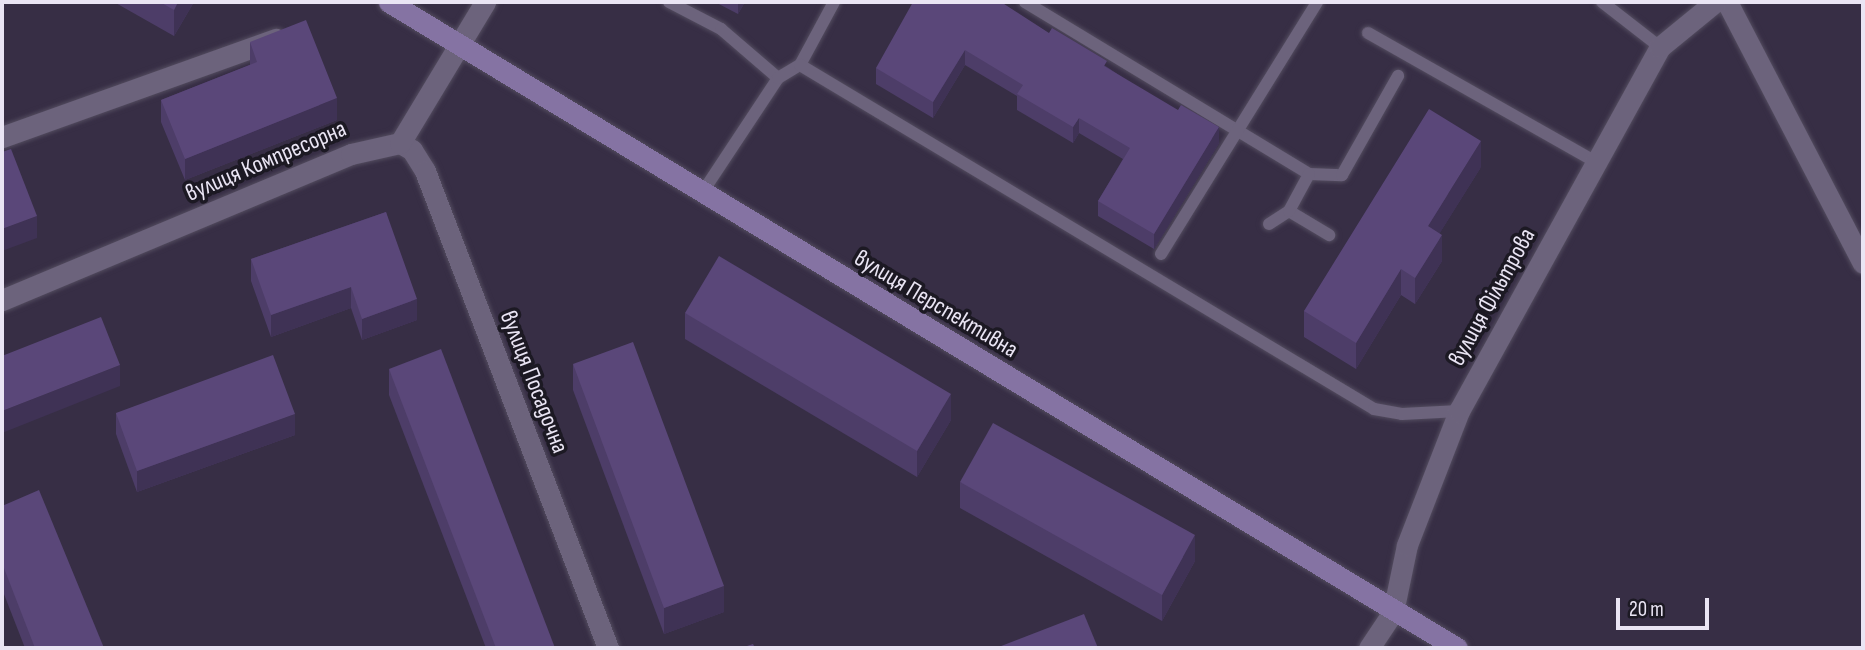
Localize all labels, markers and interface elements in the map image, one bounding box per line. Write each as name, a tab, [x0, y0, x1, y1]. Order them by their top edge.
street label: вулиця Компресорна	[181, 114, 351, 208]
street label: вулиця Фільтрова	[1442, 223, 1542, 371]
street label: вулиця Перспективна	[849, 244, 1023, 364]
street label: вулиця Посадочна	[494, 307, 574, 457]
scale bar	[1620, 584, 1713, 628]
text: 20 m	[1629, 597, 1664, 622]

